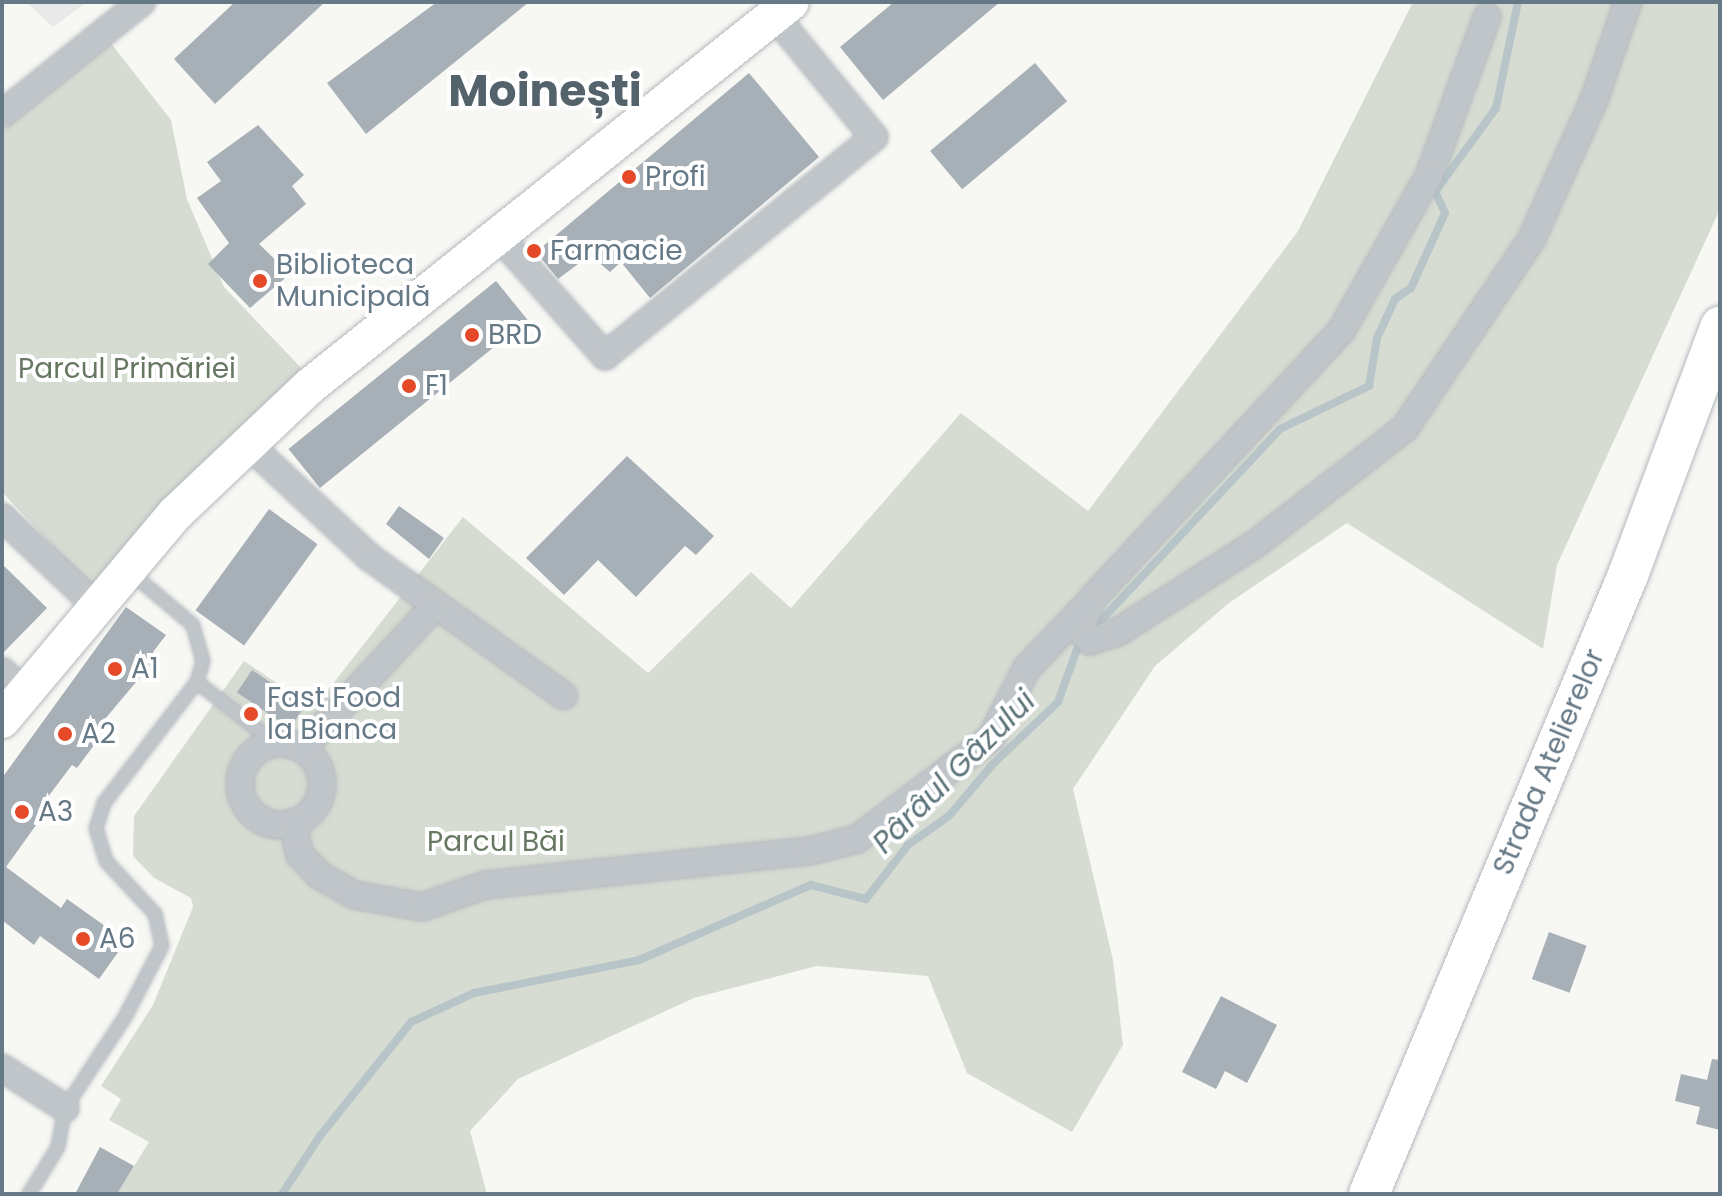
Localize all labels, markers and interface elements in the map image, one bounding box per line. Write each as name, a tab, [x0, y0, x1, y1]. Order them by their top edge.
district label: Moinești	[448, 65, 642, 117]
place label: Profi	[645, 160, 706, 194]
marker: Profi	[620, 168, 638, 186]
place label: Farmacie	[550, 234, 682, 268]
marker: Farmacie	[525, 242, 543, 260]
place label: Biblioteca Municipală	[276, 248, 430, 314]
marker: Biblioteca Municipală	[251, 272, 269, 290]
place label: BRD	[488, 318, 542, 352]
marker: BRD	[463, 326, 481, 344]
park label: Parcul Primăriei	[18, 352, 236, 386]
place label: F1	[425, 369, 448, 403]
marker: F1	[400, 377, 418, 395]
street label: Strada Atelierelor	[1486, 644, 1612, 880]
place label: A1	[131, 652, 159, 686]
marker: A1	[106, 660, 124, 678]
place label: Fast Food la Bianca	[267, 681, 401, 747]
water label: Pârâul Gâzului	[865, 683, 1043, 861]
marker: Fast Food la Bianca	[242, 705, 260, 723]
place label: A2	[81, 717, 116, 751]
marker: A2	[56, 725, 74, 743]
place label: A3	[38, 795, 73, 829]
marker: A3	[13, 803, 31, 821]
park label: Parcul Băi	[427, 825, 565, 859]
place label: A6	[99, 922, 136, 956]
marker: A6	[74, 930, 92, 948]

